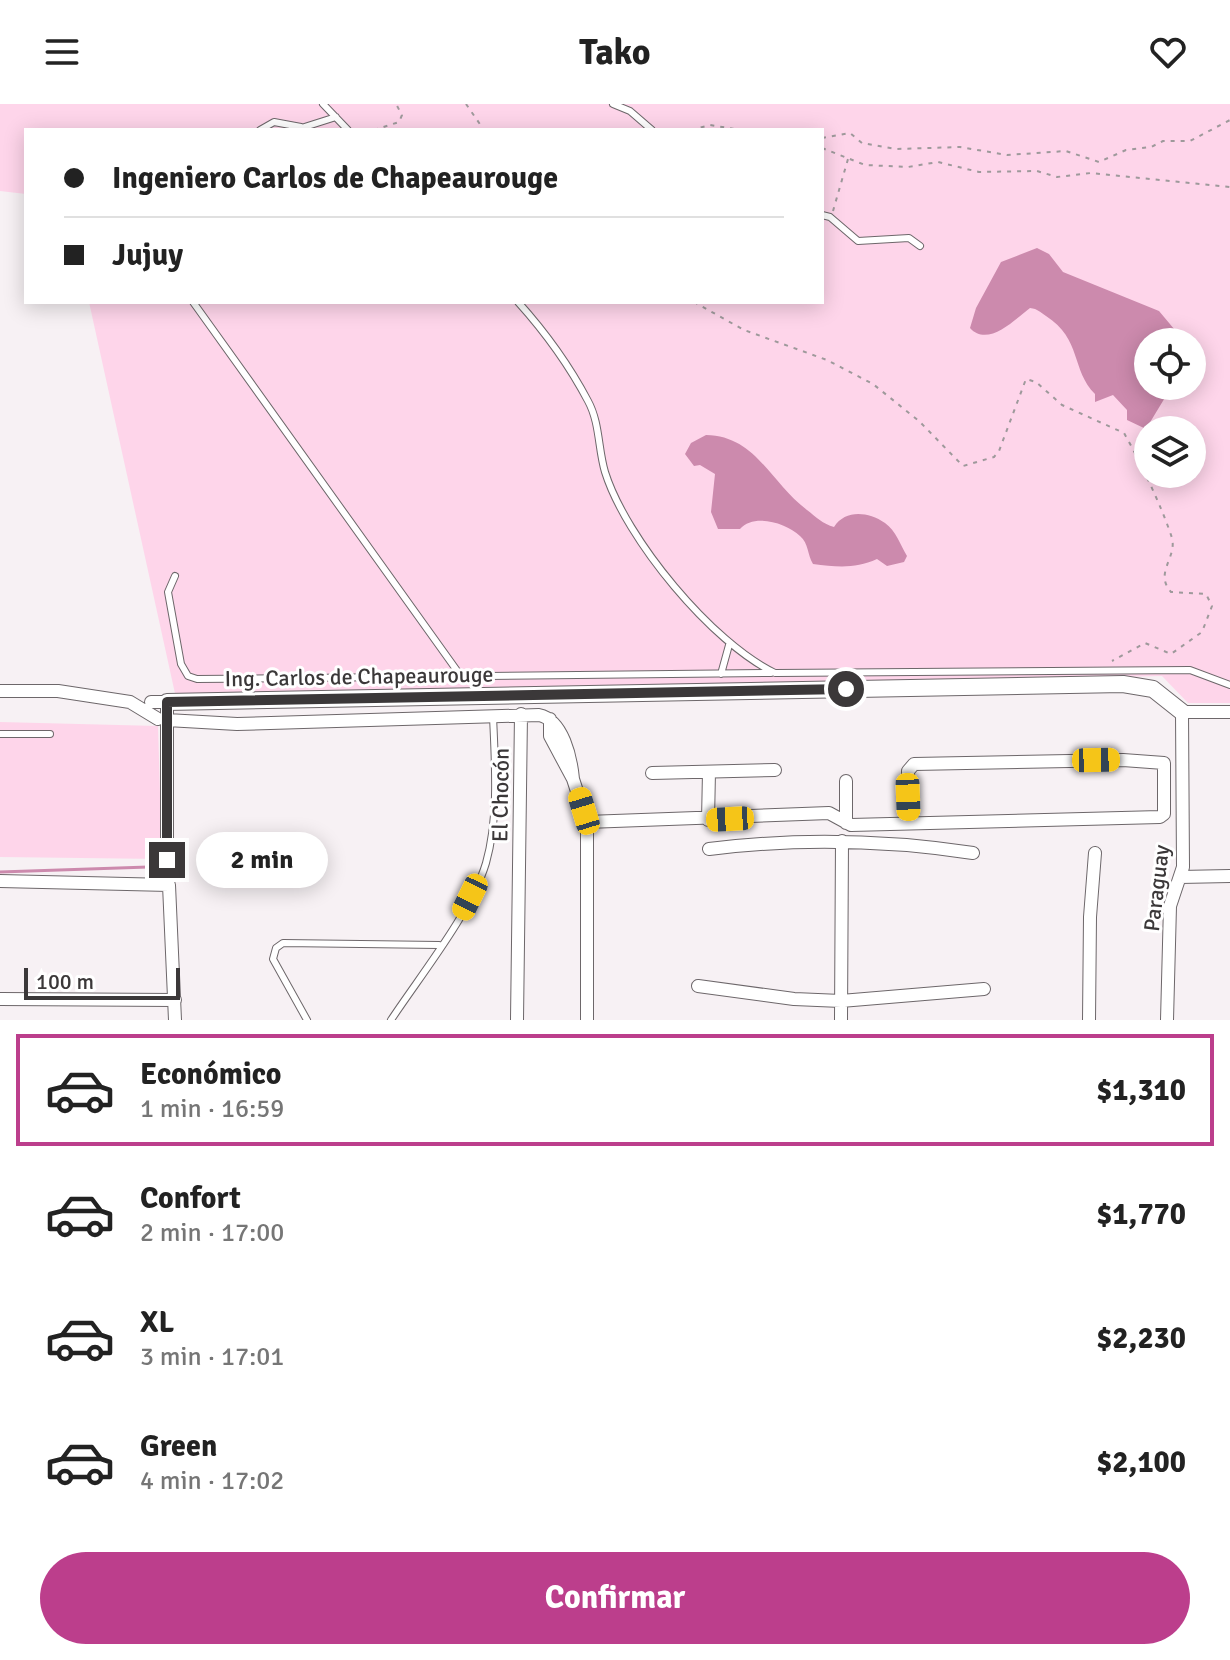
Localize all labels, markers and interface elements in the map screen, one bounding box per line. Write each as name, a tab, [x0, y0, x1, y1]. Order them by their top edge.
icon: menu	[40, 30, 84, 74]
text: Tako	[579, 30, 651, 75]
icon: heart	[1146, 30, 1190, 74]
text: Ingeniero Carlos de Chapeaurouge	[112, 160, 558, 197]
text: Jujuy	[112, 237, 183, 274]
map controls	[1134, 328, 1206, 488]
button: locate	[1134, 328, 1206, 400]
button: layers	[1134, 416, 1206, 488]
street label: Ing. Carlos de Chapeaurouge	[224, 661, 494, 692]
route start	[828, 671, 864, 707]
street label: El Chocón	[486, 748, 515, 842]
car	[1072, 748, 1120, 772]
car	[895, 773, 921, 821]
car	[566, 785, 602, 837]
car	[705, 806, 755, 832]
callout: 2 min	[195, 832, 327, 888]
route end	[149, 842, 185, 878]
street label: Paraguay	[1138, 843, 1175, 933]
text: 2 min	[231, 844, 293, 876]
car	[449, 870, 491, 924]
scale bar	[24, 964, 180, 1000]
text: 100 m	[36, 968, 94, 995]
icon: car	[44, 1054, 116, 1126]
text: Económico	[140, 1056, 282, 1093]
text: $1,310	[1096, 1072, 1186, 1109]
text: 1 min · 16:59	[140, 1093, 284, 1125]
icon: car	[44, 1178, 116, 1250]
text: Confort	[140, 1180, 241, 1217]
text: $1,770	[1096, 1196, 1186, 1233]
text: 2 min · 17:00	[140, 1217, 284, 1249]
icon: car	[44, 1302, 116, 1374]
text: XL	[140, 1304, 174, 1341]
text: $2,230	[1096, 1320, 1186, 1357]
text: 3 min · 17:01	[140, 1341, 284, 1373]
icon: car	[44, 1426, 116, 1498]
text: Green	[140, 1428, 217, 1465]
text: $2,100	[1096, 1444, 1186, 1481]
text: 4 min · 17:02	[140, 1465, 284, 1497]
button: Confirmar	[40, 1552, 1190, 1644]

